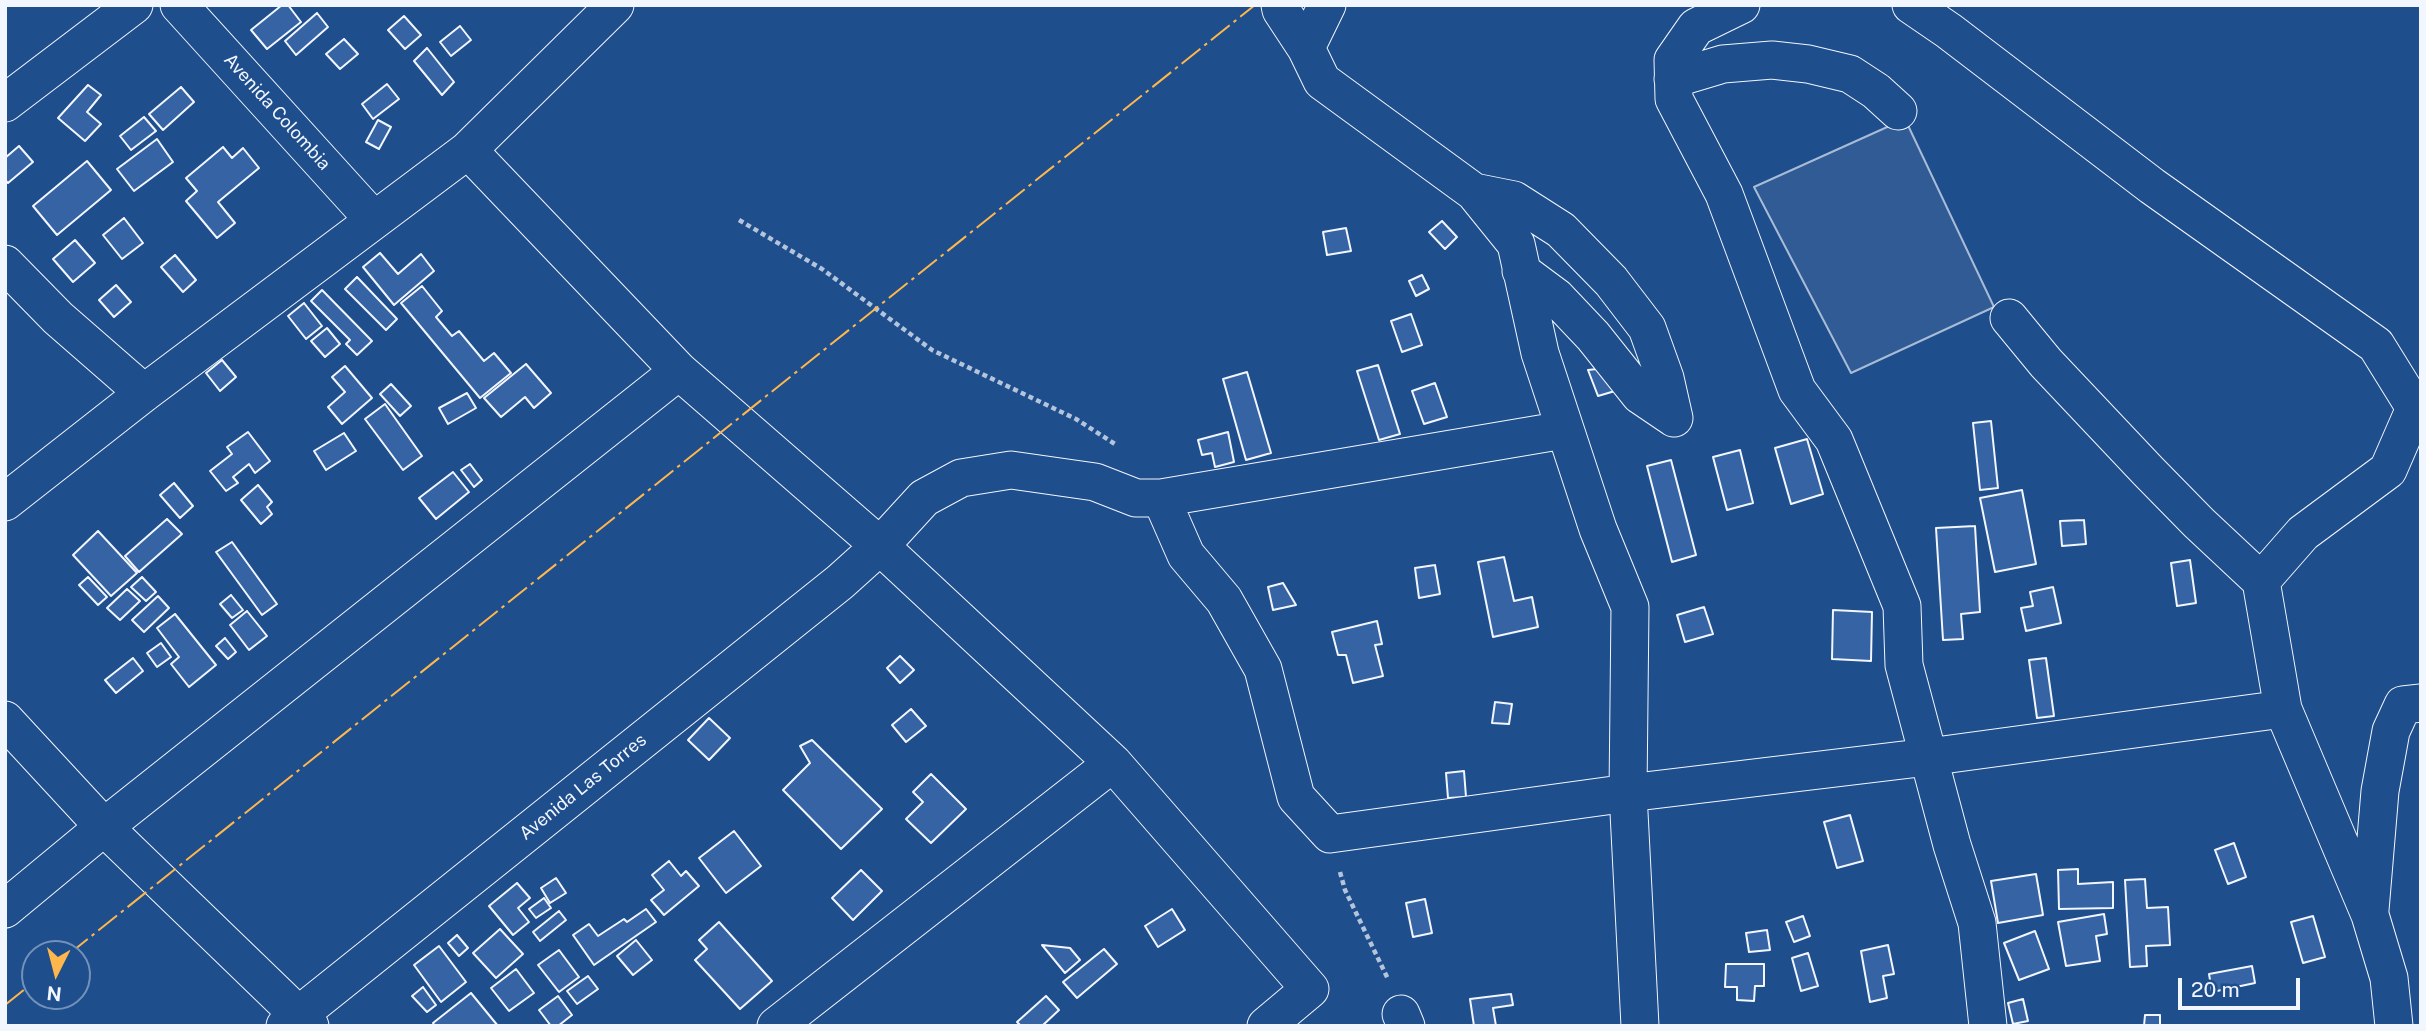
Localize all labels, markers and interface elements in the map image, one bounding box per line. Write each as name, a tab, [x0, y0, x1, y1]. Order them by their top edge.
street label: Avenida Colombia	[219, 49, 335, 175]
street label: Avenida Las Torres	[515, 729, 651, 845]
north arrow	[21, 940, 91, 1010]
scale bar	[2181, 964, 2304, 1008]
text: 20 m	[2191, 977, 2240, 1002]
text: N	[45, 982, 63, 1006]

